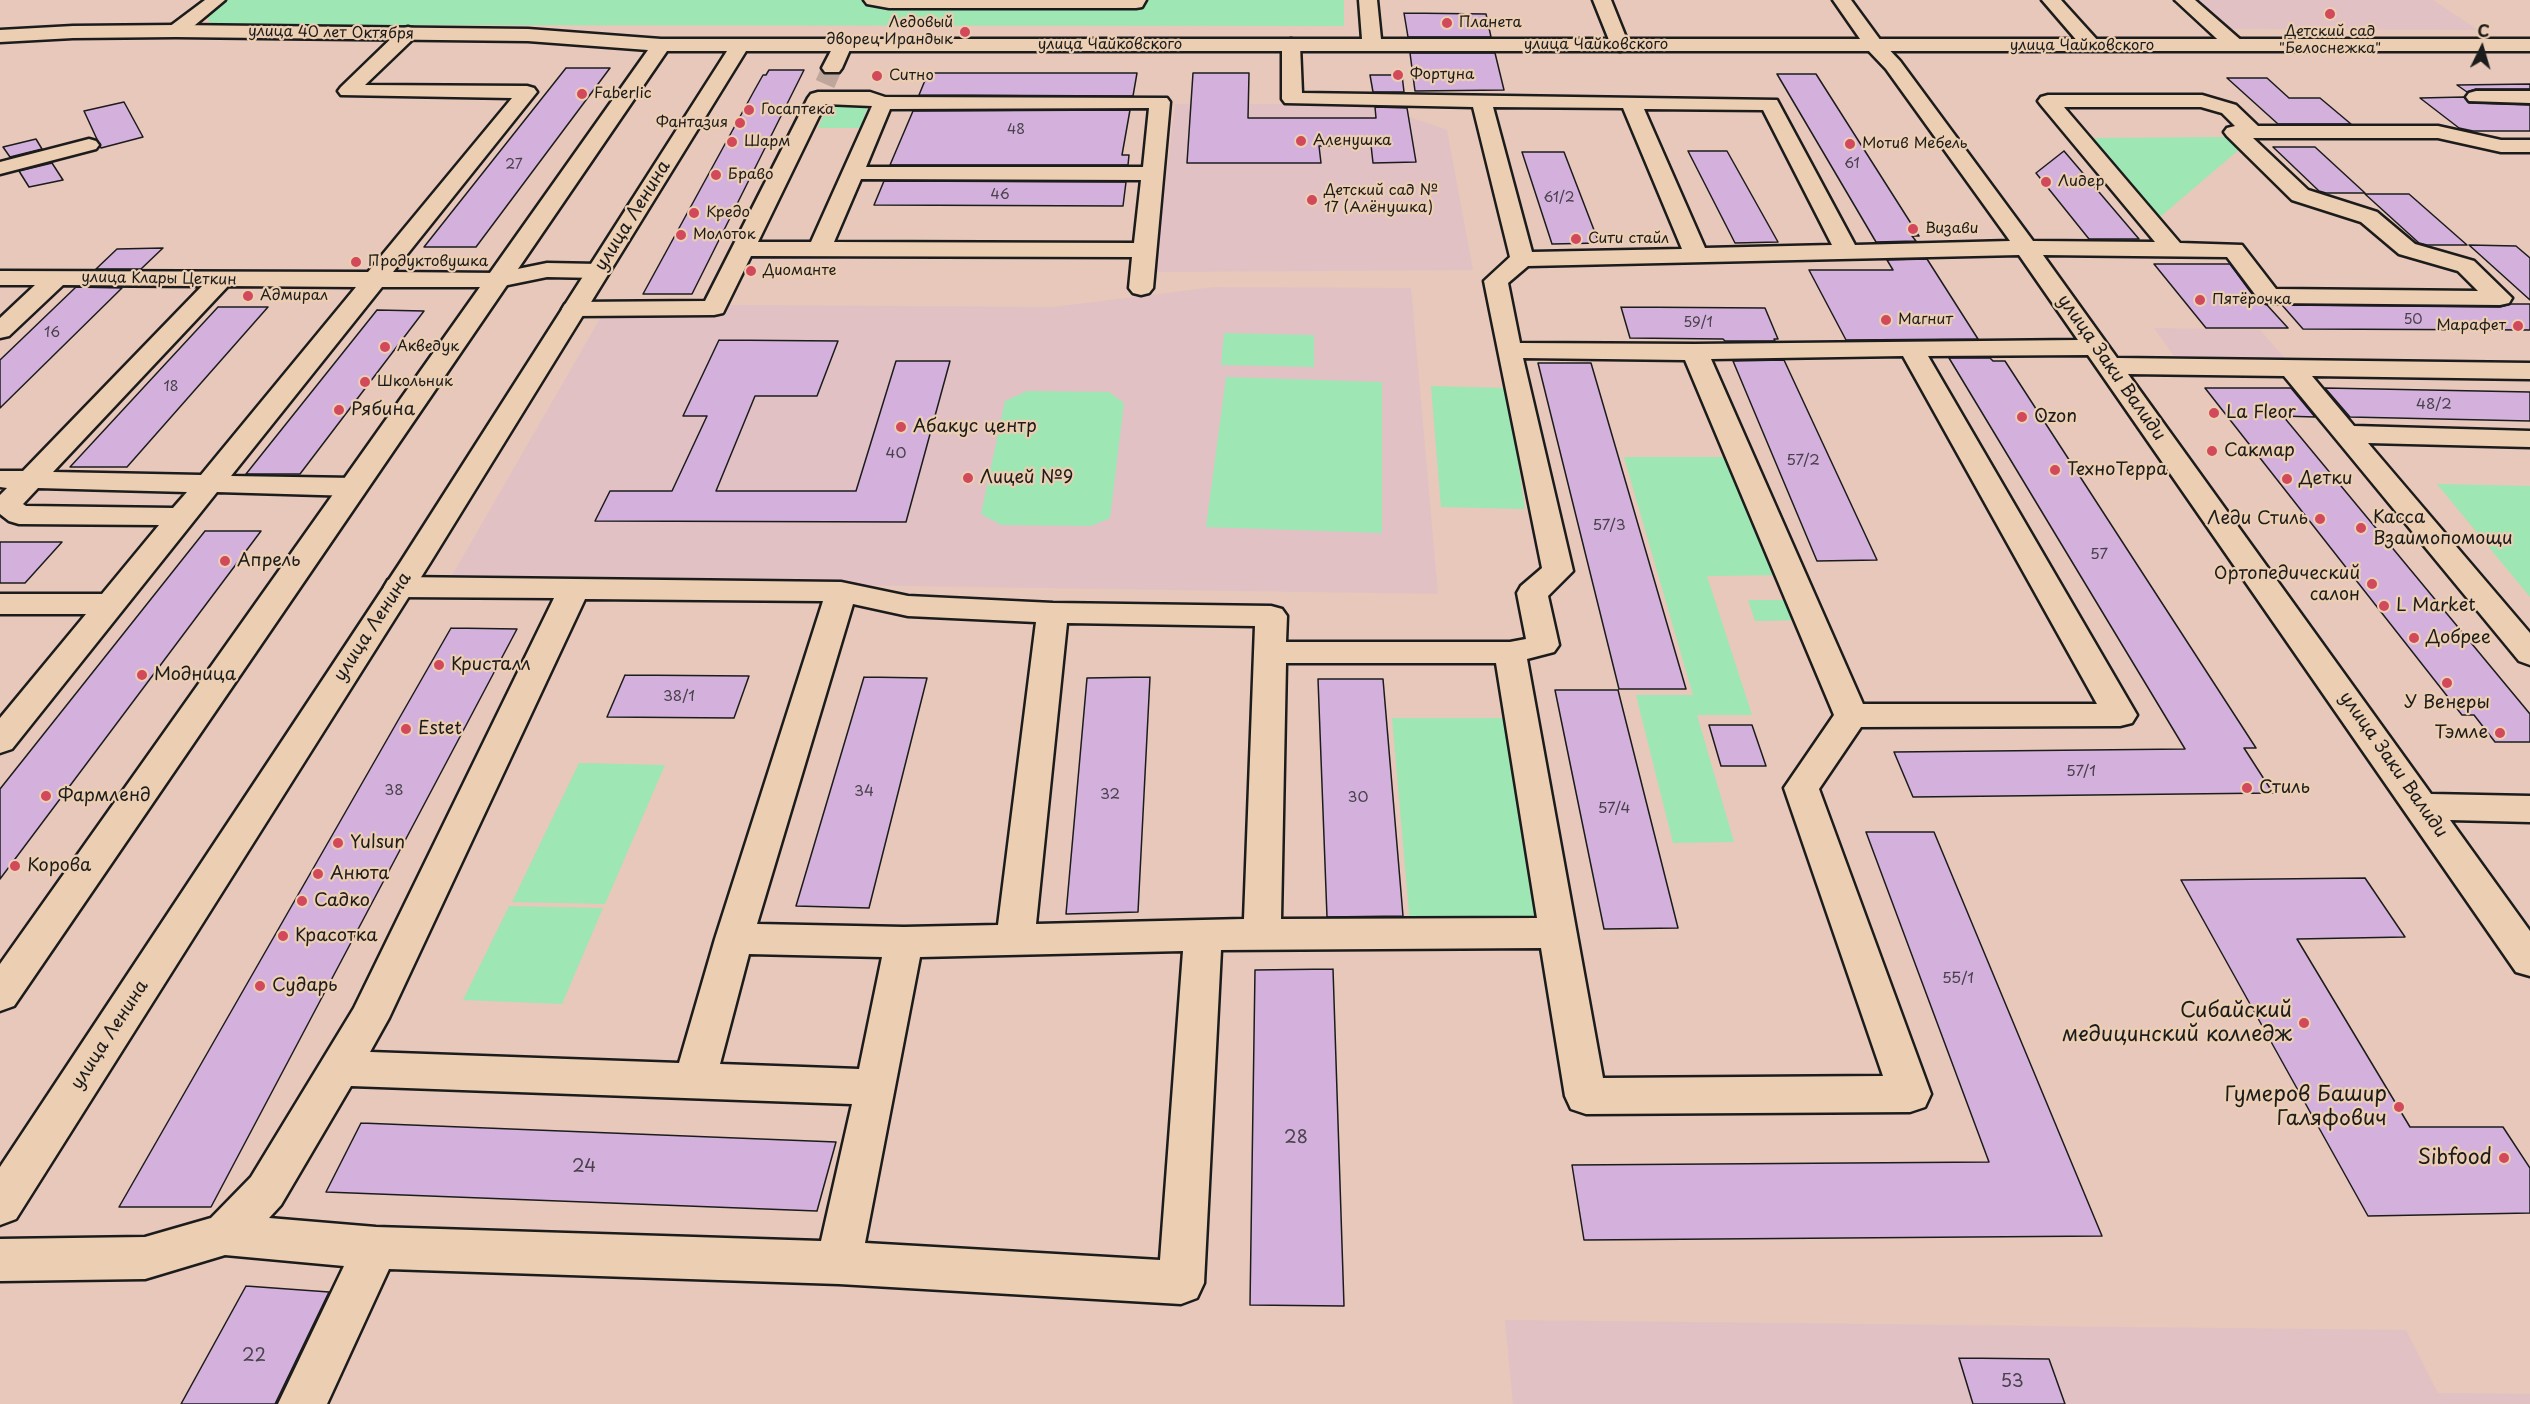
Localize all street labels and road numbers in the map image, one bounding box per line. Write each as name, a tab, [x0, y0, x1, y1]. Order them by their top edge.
street label: улица 40 лет Октября	[248, 23, 414, 43]
street label: улица Чайковского	[1038, 36, 1182, 54]
street label: улица Чайковского	[1524, 36, 1668, 54]
street label: улица Чайковского	[2010, 37, 2154, 55]
street label: улица Ленина	[590, 157, 676, 275]
street label: улица Клары Цеткин	[81, 269, 237, 289]
street label: улица Заки Валиди	[2052, 291, 2170, 445]
street label: улица Ленина	[330, 568, 416, 686]
street label: улица Заки Валиди	[2334, 688, 2452, 842]
street label: улица Ленина	[67, 976, 153, 1094]

